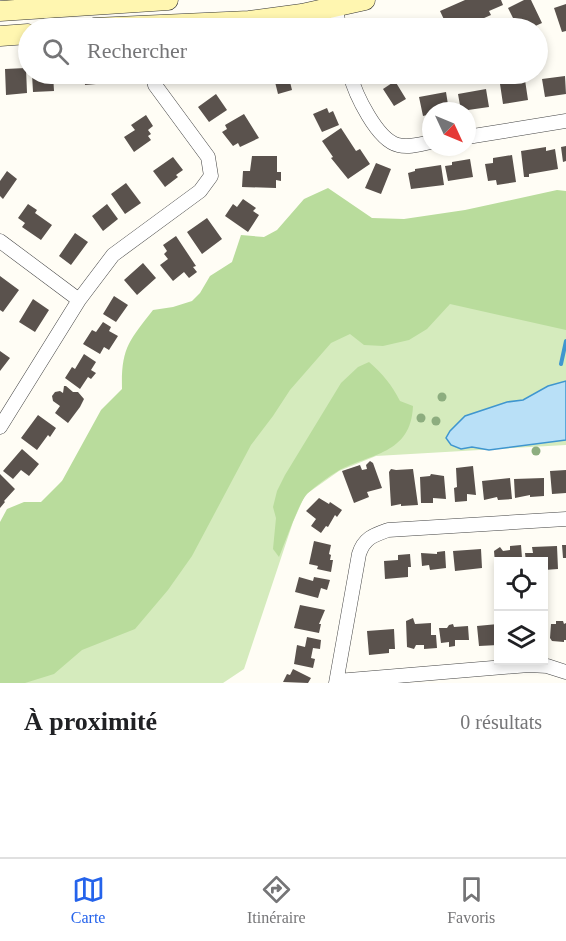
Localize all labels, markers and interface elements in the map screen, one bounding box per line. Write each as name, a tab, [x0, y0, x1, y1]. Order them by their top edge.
search box	[18, 18, 548, 84]
icon: search	[39, 35, 72, 68]
text: Rechercher	[87, 38, 187, 63]
north arrow	[422, 102, 476, 156]
map controls	[494, 557, 548, 665]
button: locate	[494, 557, 548, 611]
button: layers	[494, 611, 548, 665]
text: À proximité	[24, 707, 157, 736]
text: 0 résultats	[460, 711, 542, 733]
tab: Carte	[71, 873, 105, 927]
tab: Itinéraire	[247, 873, 306, 927]
tab: Favoris	[447, 873, 495, 927]

